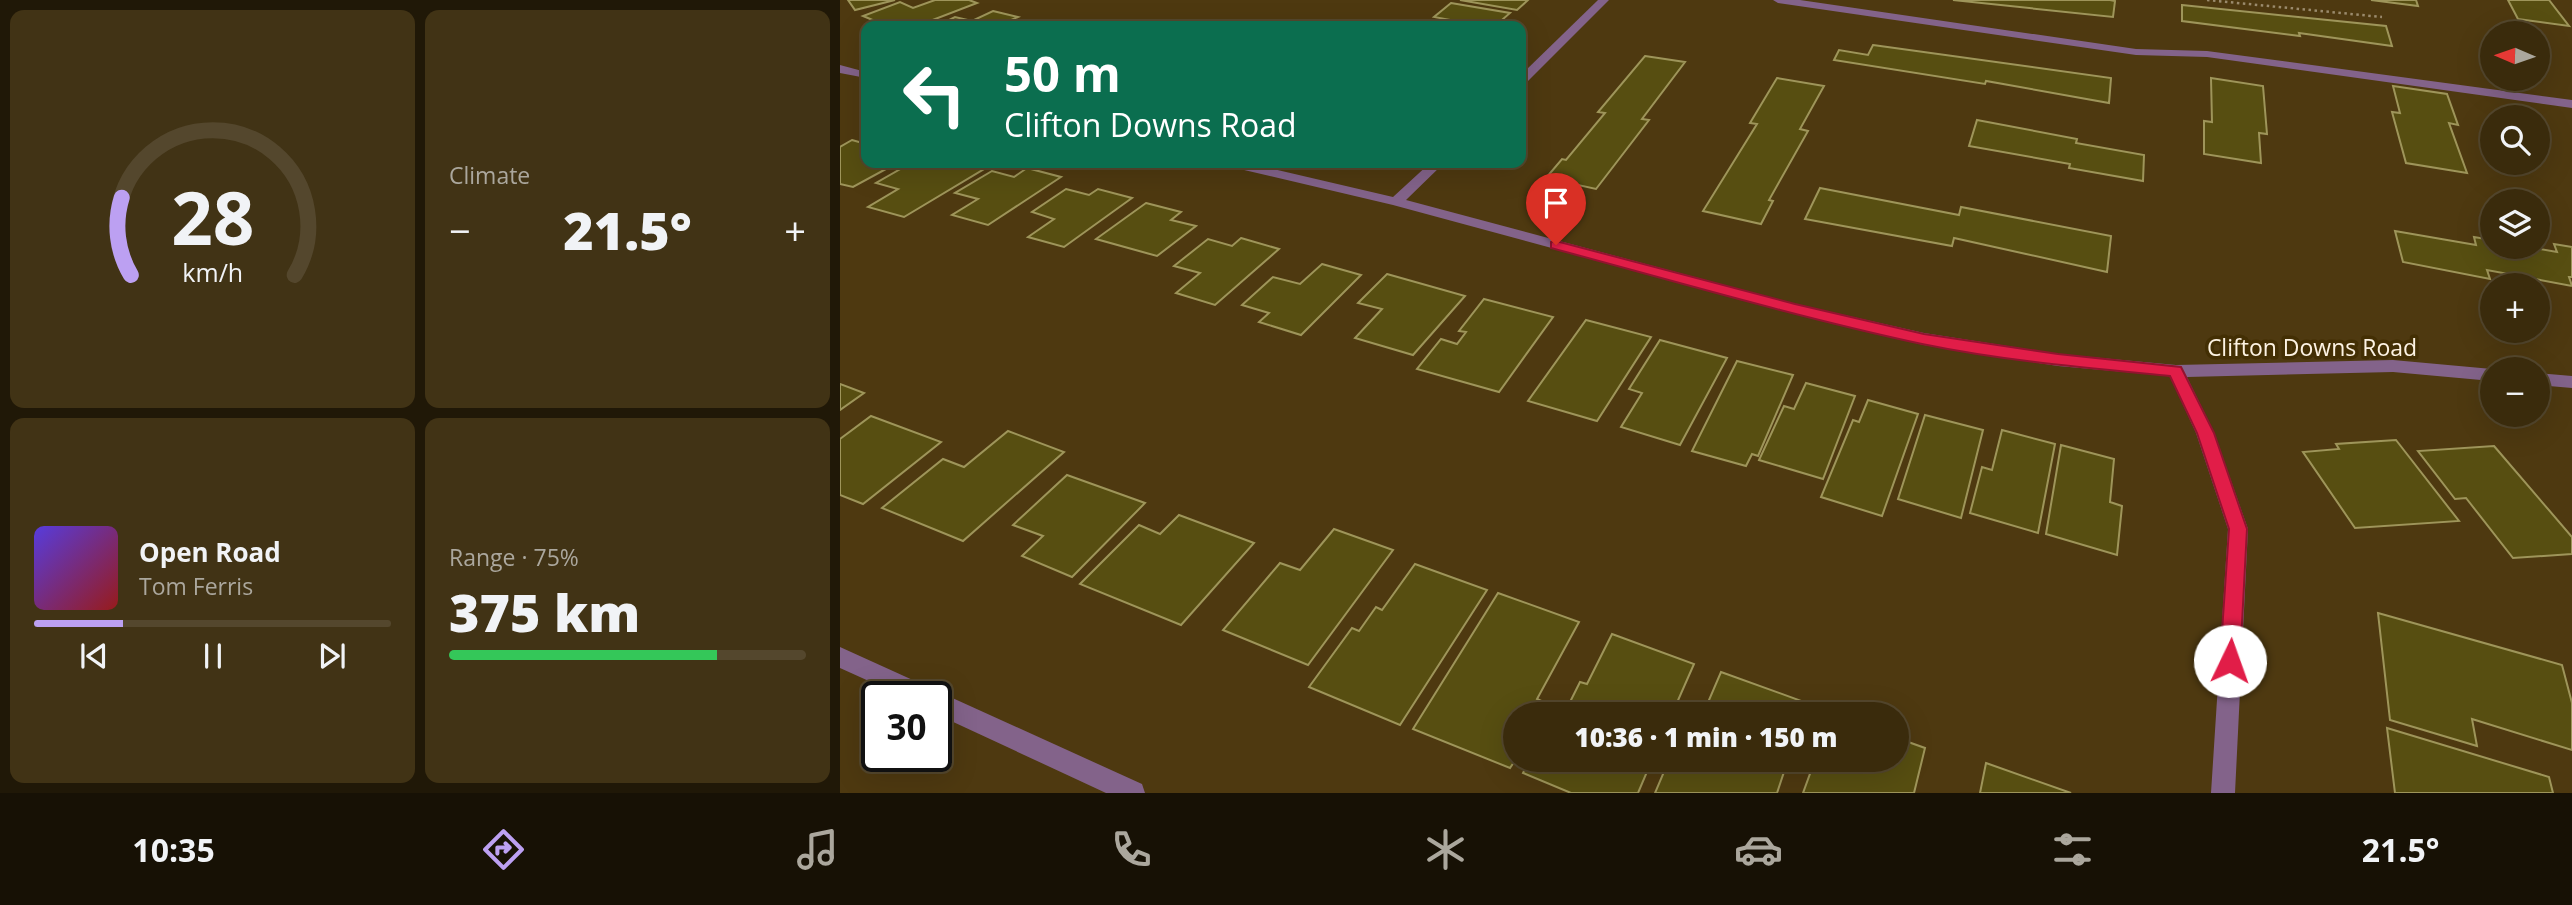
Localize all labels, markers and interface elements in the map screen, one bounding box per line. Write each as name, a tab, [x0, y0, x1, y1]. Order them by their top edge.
north arrow	[2480, 21, 2550, 91]
map controls	[2480, 21, 2550, 427]
text: 50 m	[1004, 40, 1121, 106]
icon: left	[889, 49, 980, 140]
text: Clifton Downs Road	[1004, 103, 1296, 146]
button: search	[2480, 105, 2550, 175]
text: Climate	[449, 159, 530, 191]
text: 28	[171, 167, 254, 266]
pin	[1526, 173, 1586, 245]
icon: arrive	[1537, 184, 1575, 222]
button: layers	[2480, 189, 2550, 259]
text: 21.5°	[563, 194, 692, 265]
text: −	[449, 204, 471, 256]
text: +	[784, 204, 806, 256]
text: km/h	[182, 255, 243, 289]
button: +	[2480, 273, 2550, 343]
street label: Clifton Downs Road	[2207, 331, 2417, 363]
button: −	[2480, 357, 2550, 427]
text: Open Road	[139, 534, 281, 570]
text: Range · 75%	[449, 541, 579, 573]
text: Tom Ferris	[139, 570, 253, 602]
text: 375 km	[449, 576, 640, 647]
position arrow	[2193, 624, 2267, 698]
icon: previous	[75, 637, 113, 675]
icon: pause	[194, 637, 232, 675]
icon: next	[313, 637, 351, 675]
speed limit sign: 30	[861, 681, 952, 772]
text: 10:36 · 1 min · 150 m	[1575, 719, 1837, 755]
icon: directions	[479, 825, 528, 874]
icon: music	[793, 825, 842, 874]
icon: phone	[1107, 825, 1156, 874]
icon: climate	[1421, 825, 1470, 874]
icon: car	[1734, 825, 1783, 874]
icon: filters	[2048, 825, 2097, 874]
text: 10:35	[132, 828, 215, 871]
text: 21.5°	[2362, 828, 2440, 871]

